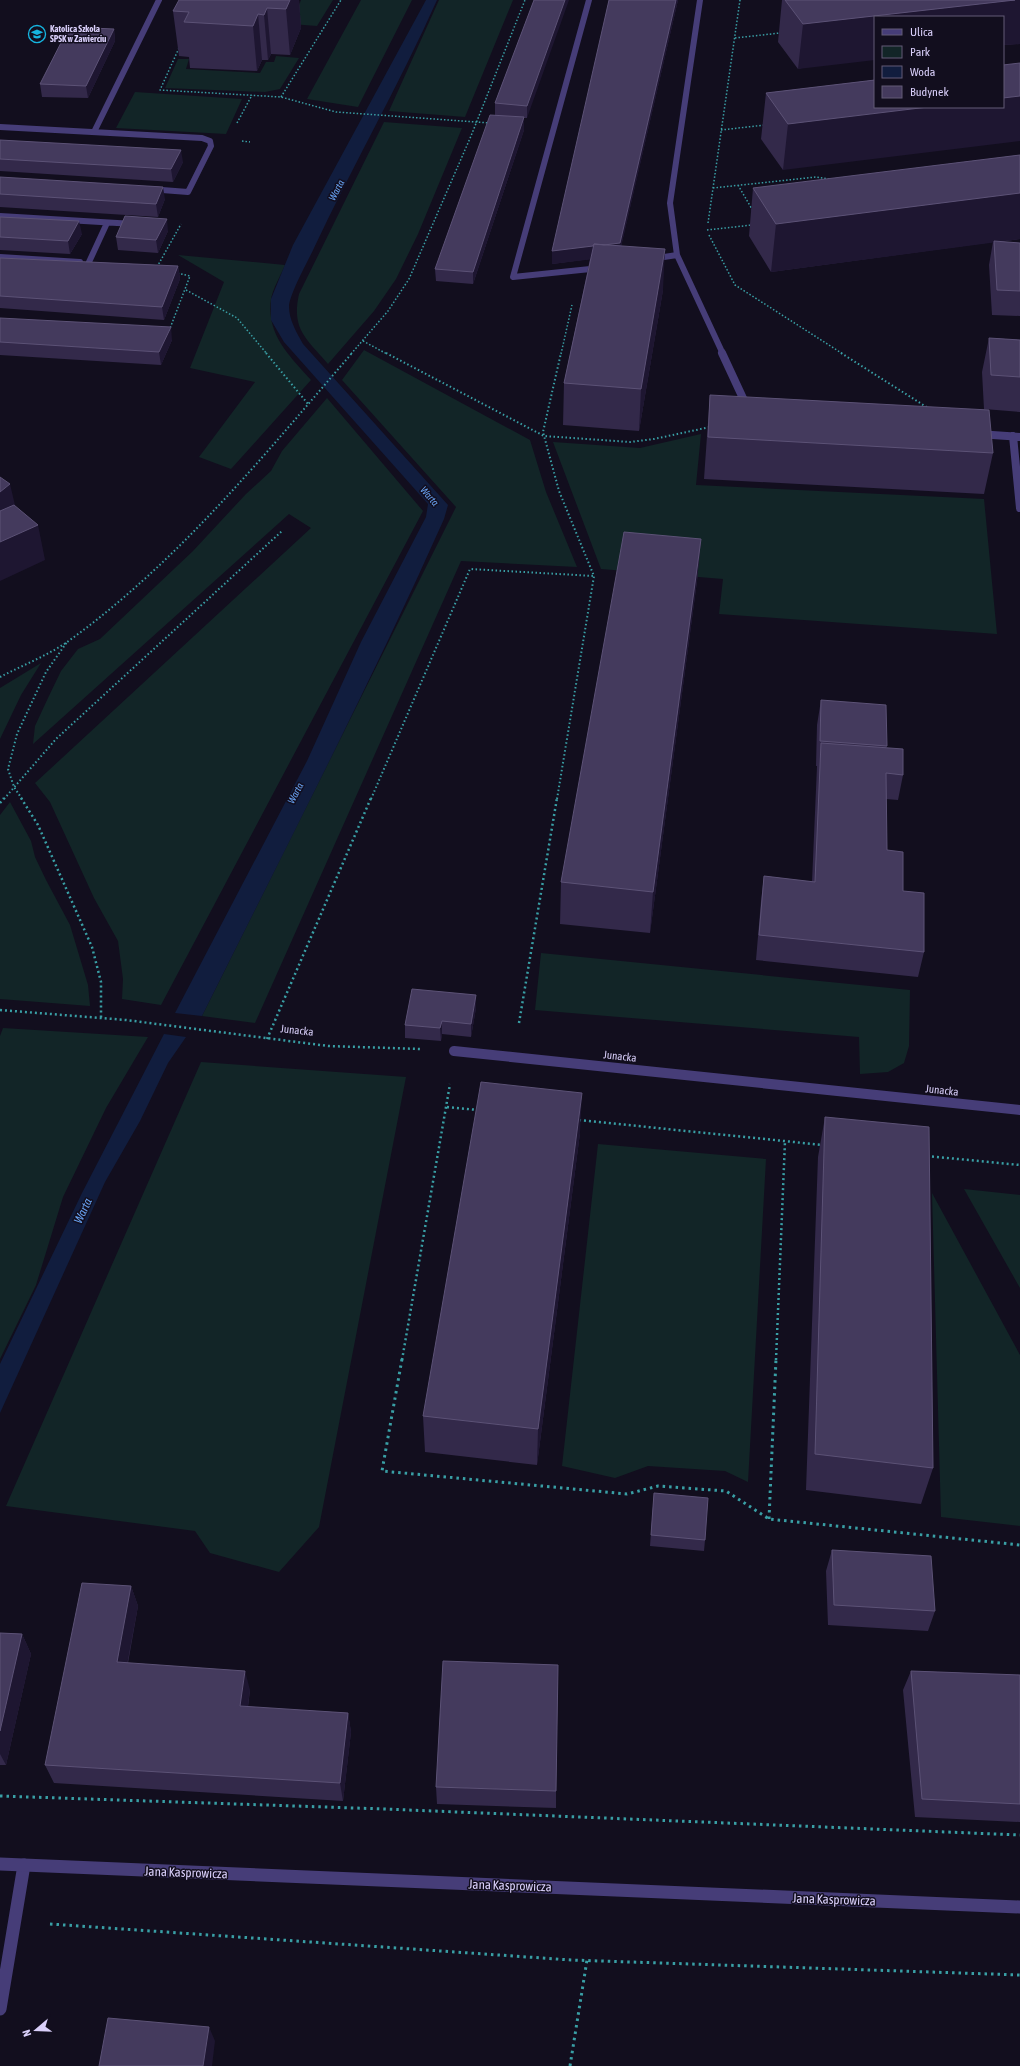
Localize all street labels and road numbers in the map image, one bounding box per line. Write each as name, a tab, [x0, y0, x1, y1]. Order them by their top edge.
street label: Junacka	[280, 1022, 314, 1038]
street label: Junacka	[603, 1048, 637, 1064]
street label: Junacka	[925, 1082, 959, 1098]
street label: Jana Kasprowicza	[144, 1864, 228, 1881]
street label: Jana Kasprowicza	[468, 1877, 552, 1894]
street label: Jana Kasprowicza	[792, 1891, 876, 1908]

